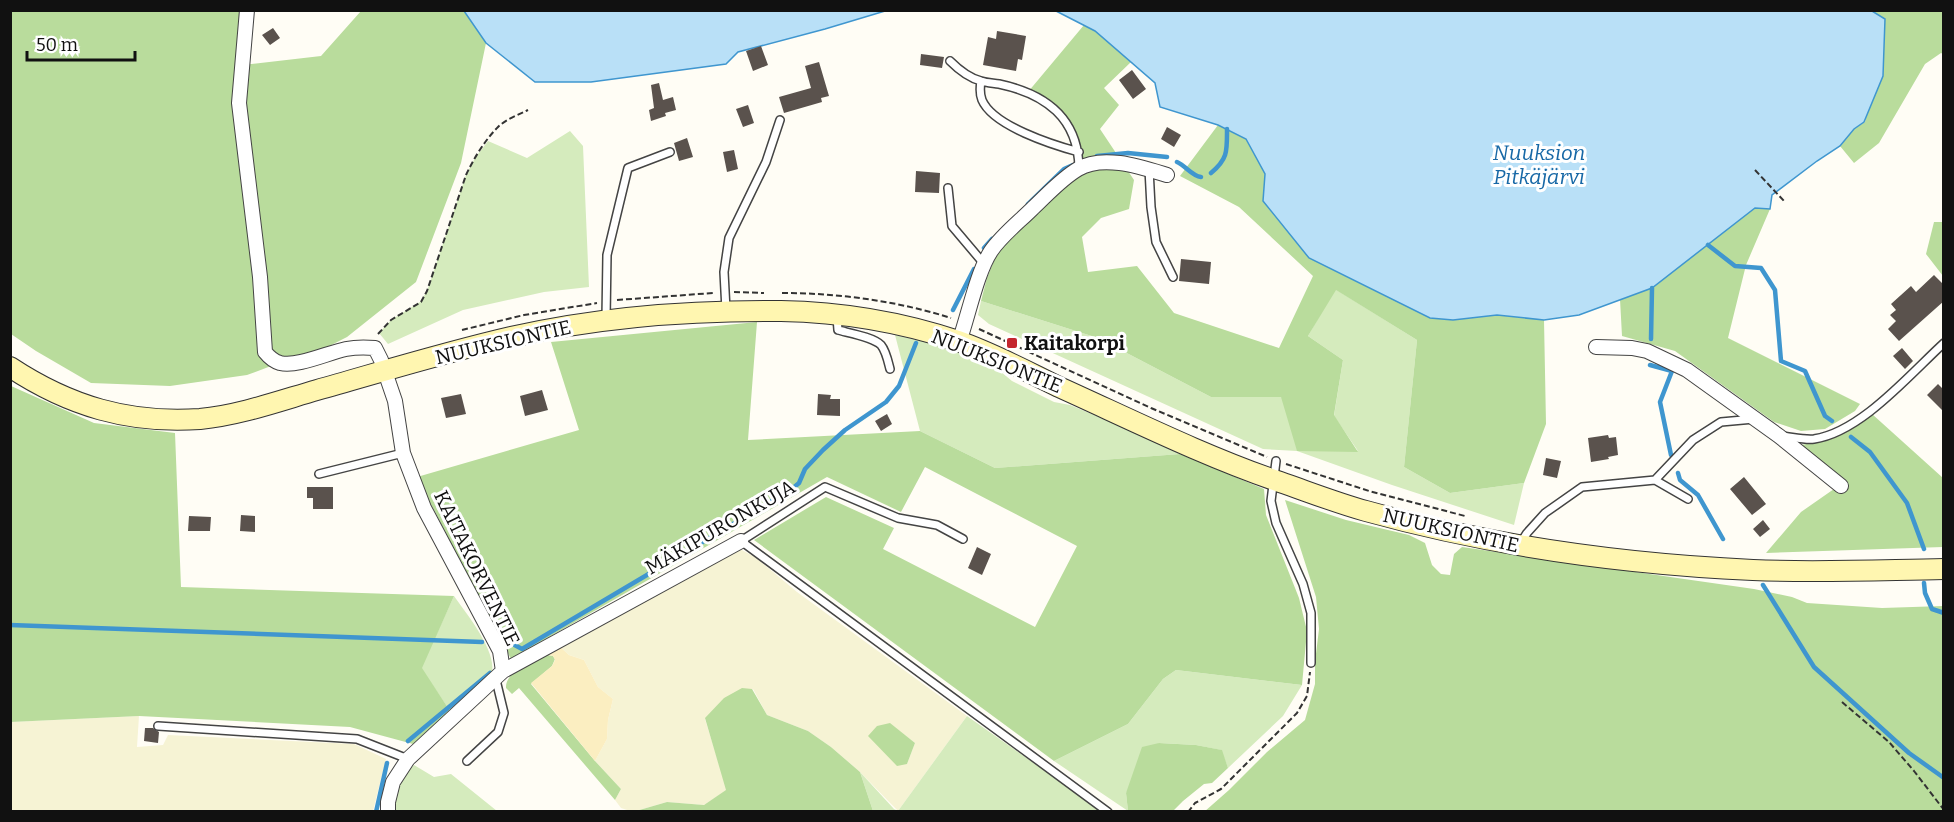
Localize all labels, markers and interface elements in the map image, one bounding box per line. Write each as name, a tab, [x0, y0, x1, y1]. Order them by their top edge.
scale bar	[27, 24, 135, 62]
text: 50 m	[36, 34, 78, 56]
water label: Nuuksion Pitkäjärvi	[1493, 140, 1585, 190]
street label: NUUKSIONTIE	[433, 315, 573, 369]
street label: NUUKSIONTIE	[928, 324, 1066, 398]
place label: Kaitakorpi	[1024, 331, 1126, 355]
marker: Kaitakorpi	[1005, 336, 1019, 350]
street label: MÄKIPURONKUJA	[641, 474, 800, 580]
street label: KAITAKORVENTIE	[429, 486, 525, 650]
street label: NUUKSIONTIE	[1381, 503, 1521, 557]

